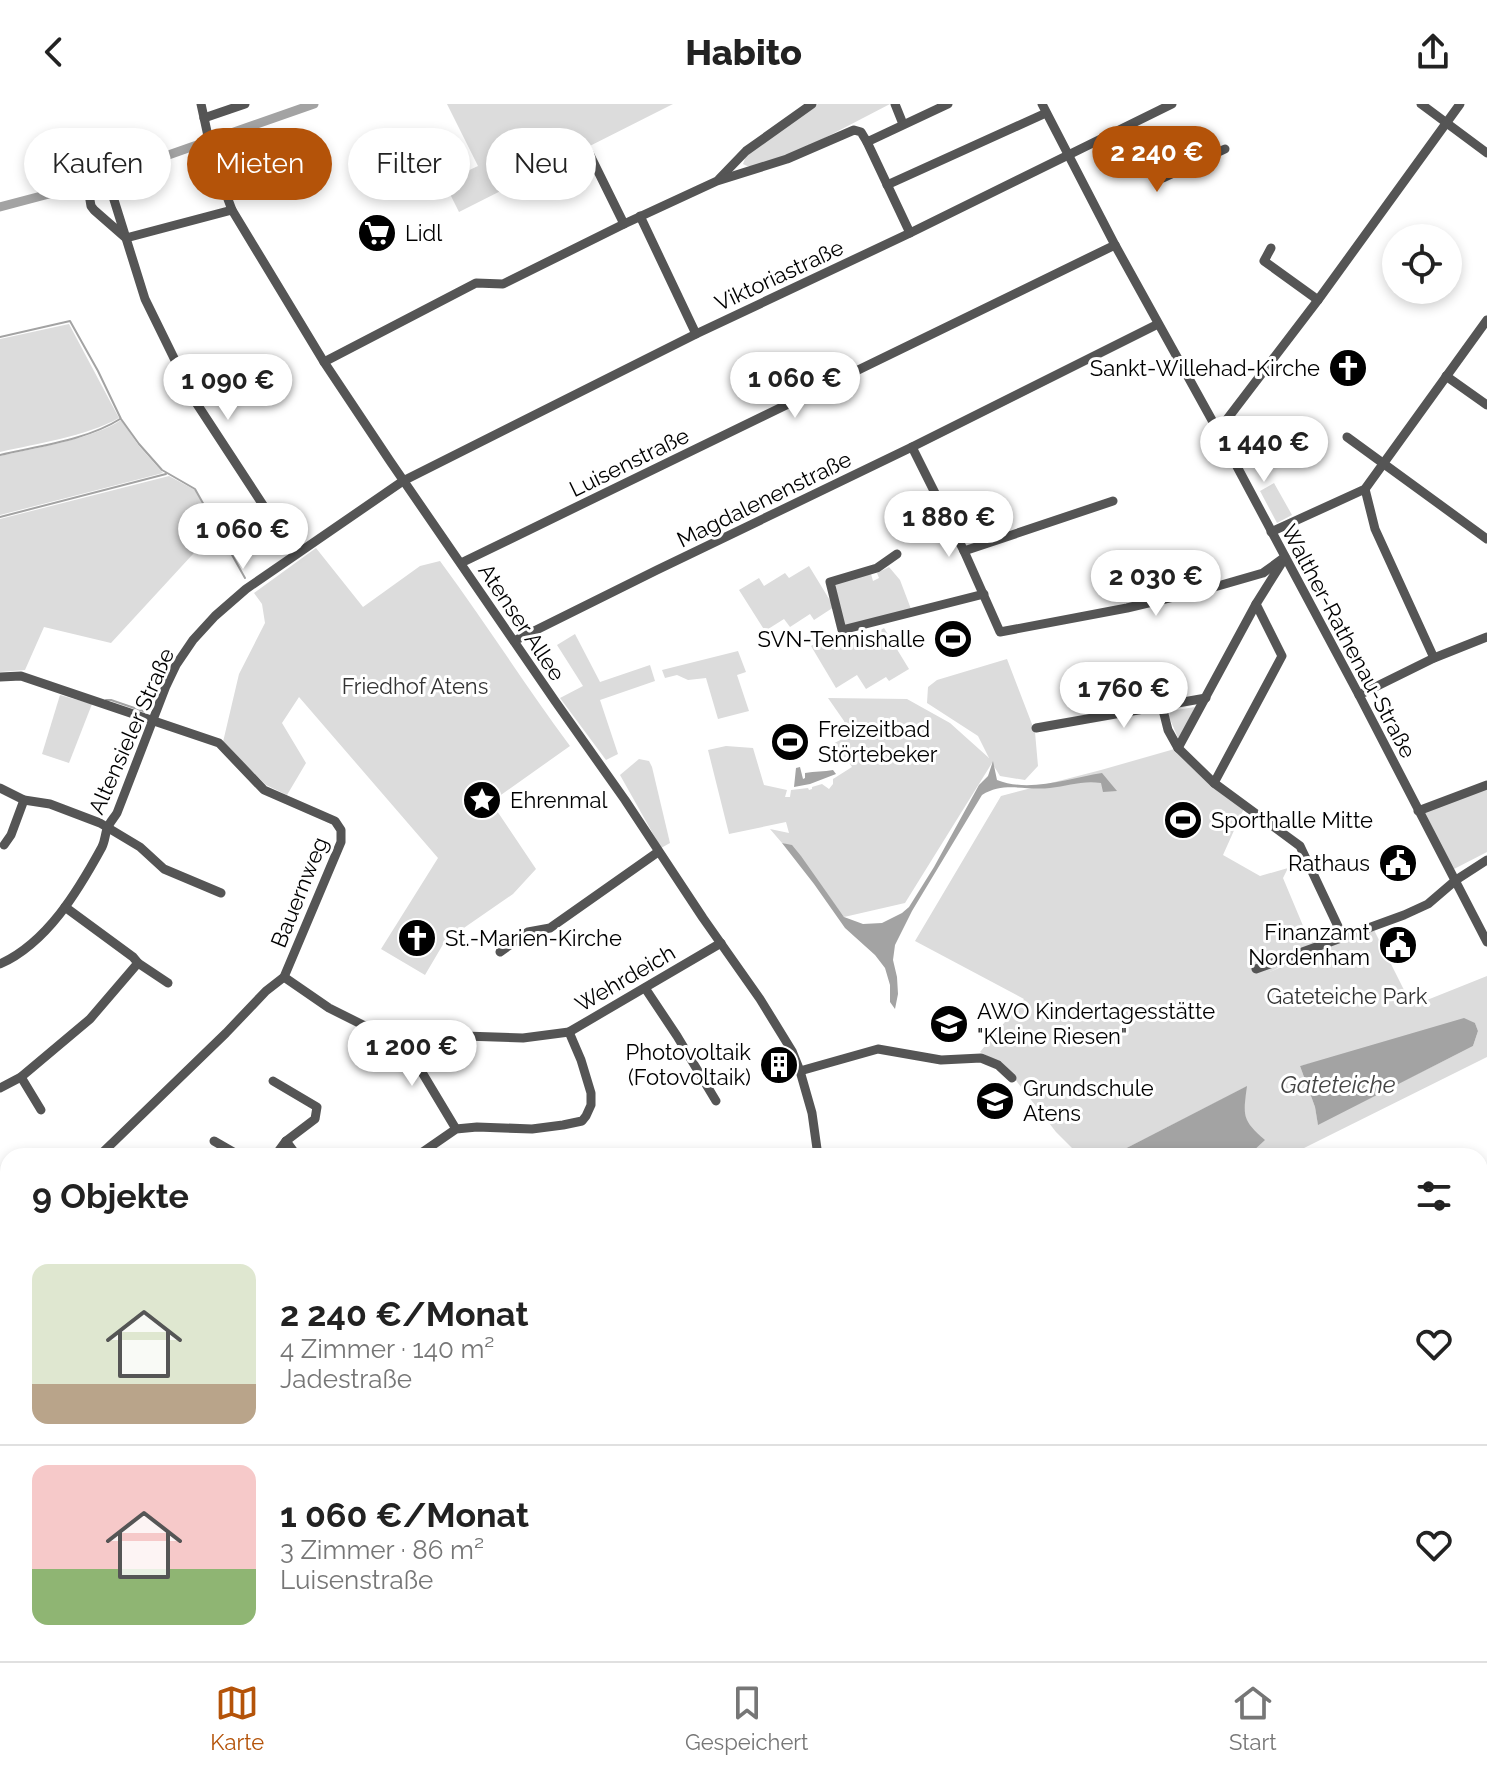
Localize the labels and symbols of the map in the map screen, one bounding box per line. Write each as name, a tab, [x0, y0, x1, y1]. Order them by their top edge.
pin: 2 240 €	[1083, 126, 1231, 194]
supermarket icon: Lidl	[356, 212, 398, 254]
place label: Lidl	[405, 220, 442, 246]
street label: Viktoriastraße	[711, 234, 847, 316]
church icon: Sankt-Willehad-Kirche	[1327, 347, 1369, 389]
pin: 1 060 €	[721, 352, 869, 420]
pin: 1 090 €	[154, 354, 302, 422]
place label: Sankt-Willehad-Kirche	[1090, 355, 1320, 381]
pin: 1 440 €	[1190, 416, 1338, 484]
street label: Luisenstraße	[565, 422, 693, 502]
street label: Magdalenenstraße	[673, 446, 855, 552]
pin: 1 880 €	[875, 491, 1023, 559]
pin: 1 060 €	[169, 503, 317, 571]
street label: Walther-Rathenau-Straße	[1276, 520, 1422, 762]
pin: 2 030 €	[1082, 550, 1230, 618]
street label: Atenser Allee	[473, 558, 571, 686]
sports icon: SVN-Tennishalle	[932, 618, 974, 660]
place label: SVN-Tennishalle	[758, 626, 925, 652]
street label: Altensieler Straße	[83, 644, 179, 818]
pin: 1 760 €	[1050, 662, 1198, 730]
park label: Friedhof Atens	[342, 673, 488, 699]
place label: Freizeitbad Störtebeker	[818, 716, 938, 767]
sports icon: Freizeitbad Störtebeker	[769, 721, 811, 763]
place icon: Ehrenmal	[461, 779, 503, 821]
place label: Ehrenmal	[510, 787, 608, 813]
sports icon: Sporthalle Mitte	[1162, 799, 1204, 841]
place label: Sporthalle Mitte	[1211, 807, 1373, 833]
street label: Bauernweg	[265, 833, 333, 951]
public building icon: Rathaus	[1377, 842, 1419, 884]
place label: Rathaus	[1288, 850, 1370, 876]
church icon: St.-Marien-Kirche	[396, 917, 438, 959]
place label: Finanzamt Nordenham	[1248, 919, 1371, 970]
public building icon: Finanzamt Nordenham	[1377, 924, 1419, 966]
place label: St.-Marien-Kirche	[445, 925, 622, 951]
street label: Wehrdeich	[570, 939, 680, 1017]
park label: Gateteiche Park	[1267, 983, 1428, 1009]
place label: AWO Kindertagesstätte "Kleine Riesen"	[977, 998, 1215, 1049]
school or university icon: AWO Kindertagesstätte "Kleine Riesen"	[928, 1003, 970, 1045]
pin: 1 200 €	[338, 1020, 486, 1088]
place label: Photovoltaik (Fotovoltaik)	[625, 1039, 751, 1090]
building icon: Photovoltaik (Fotovoltaik)	[758, 1044, 800, 1086]
water label: Gateteiche	[1280, 1070, 1396, 1099]
place label: Grundschule Atens	[1023, 1075, 1154, 1126]
school or university icon: Grundschule Atens	[974, 1080, 1016, 1122]

